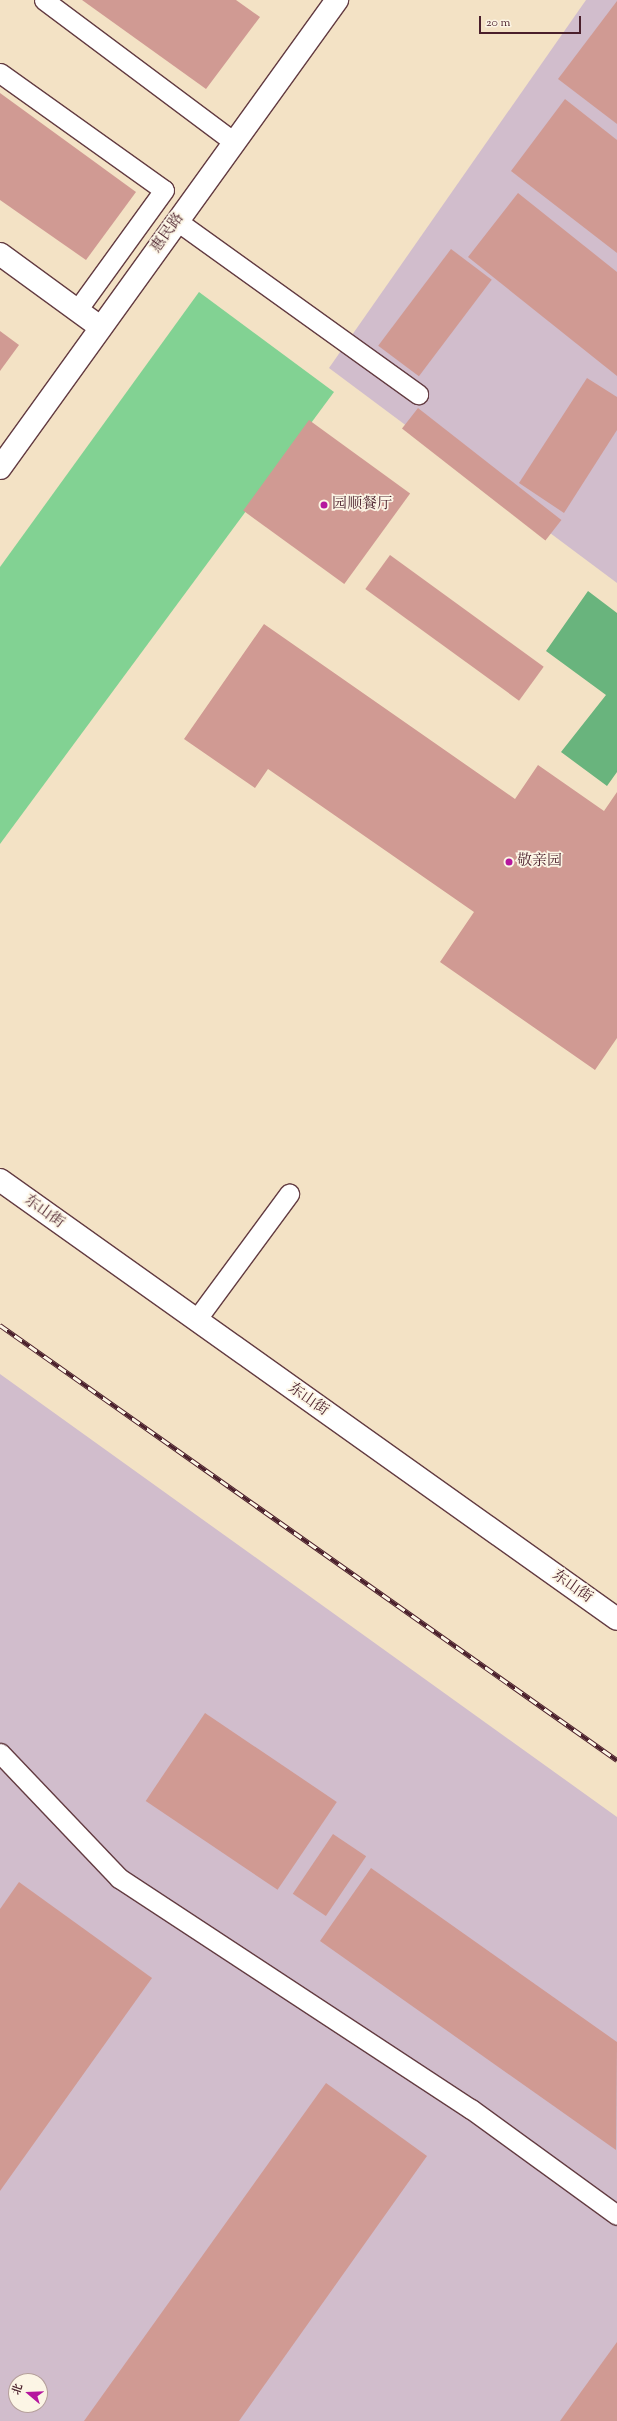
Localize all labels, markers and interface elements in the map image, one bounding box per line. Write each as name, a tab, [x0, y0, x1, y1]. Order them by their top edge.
scale bar	[481, 8, 583, 34]
text: 20 m	[486, 14, 510, 32]
street label: 惠民路	[147, 210, 189, 256]
place label: 园顺餐厅	[332, 496, 392, 514]
marker: 园顺餐厅	[319, 500, 329, 510]
place label: 敬亲园	[517, 853, 562, 871]
marker: 敬亲园	[504, 857, 514, 867]
street label: 东山街	[21, 1191, 67, 1233]
street label: 东山街	[284, 1380, 332, 1420]
street label: 东山街	[548, 1567, 596, 1607]
north arrow	[8, 2373, 48, 2413]
text: 北	[8, 2382, 27, 2397]

